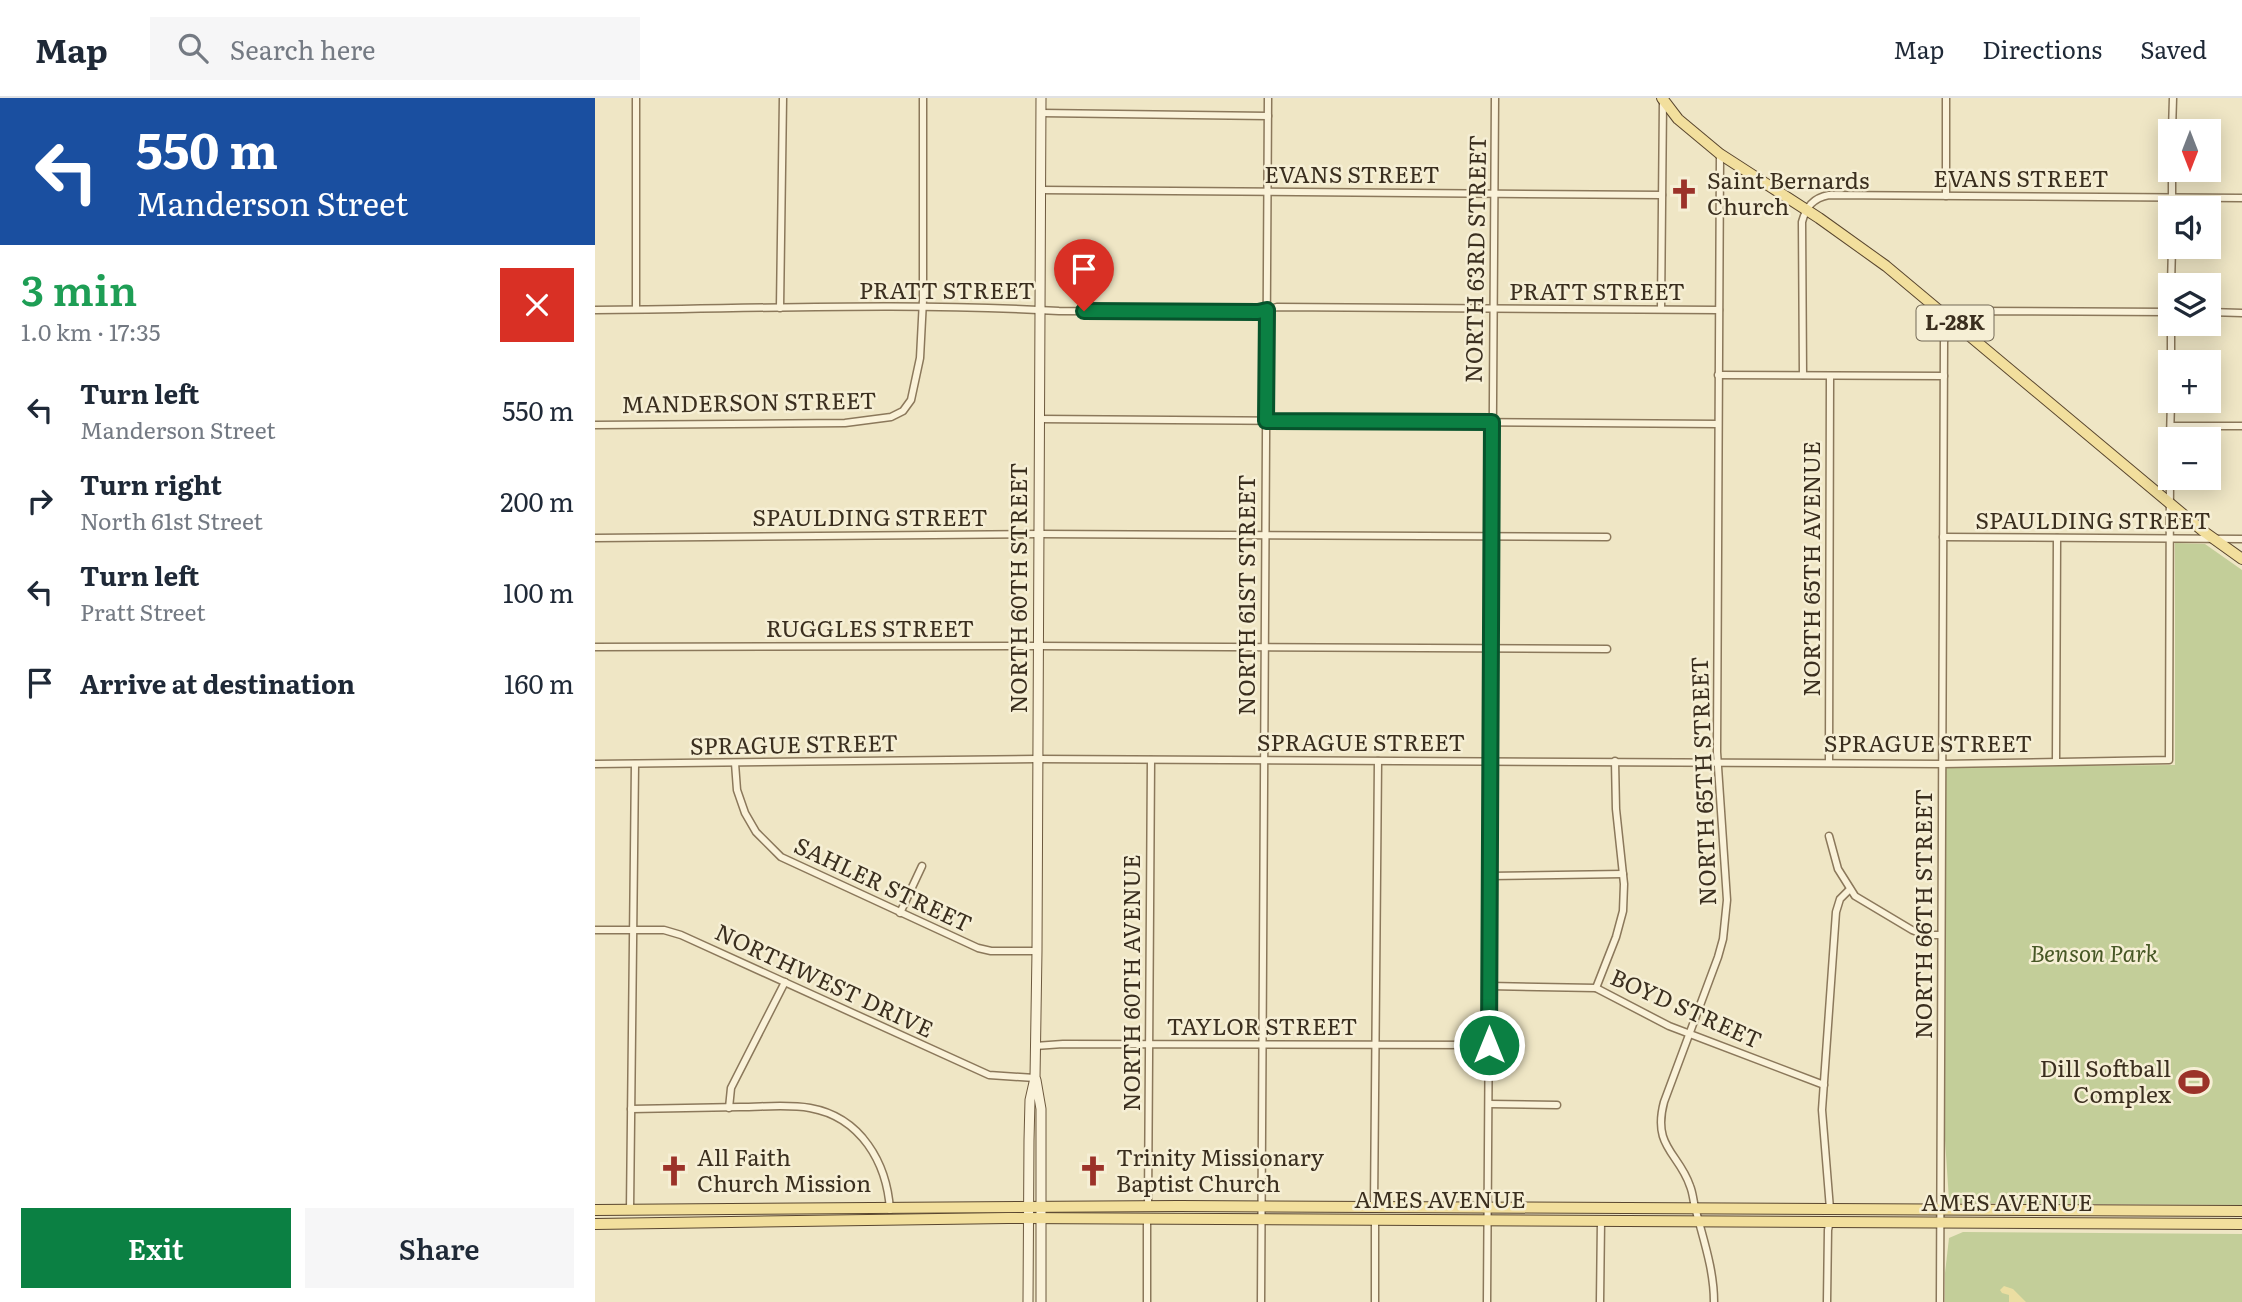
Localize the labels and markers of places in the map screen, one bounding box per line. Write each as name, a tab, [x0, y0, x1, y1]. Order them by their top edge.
place label: Saint Bernards Church	[1707, 162, 1869, 222]
church icon: Saint Bernards Church	[1667, 177, 1701, 211]
pin	[1054, 239, 1114, 311]
place label: Dill Softball Complex	[2040, 1050, 2171, 1110]
sports icon: Dill Softball Complex	[2177, 1065, 2211, 1099]
place label: All Faith Church Mission	[697, 1139, 871, 1199]
place label: Trinity Missionary Baptist Church	[1116, 1139, 1325, 1199]
church icon: All Faith Church Mission	[657, 1154, 691, 1188]
church icon: Trinity Missionary Baptist Church	[1076, 1154, 1110, 1188]

